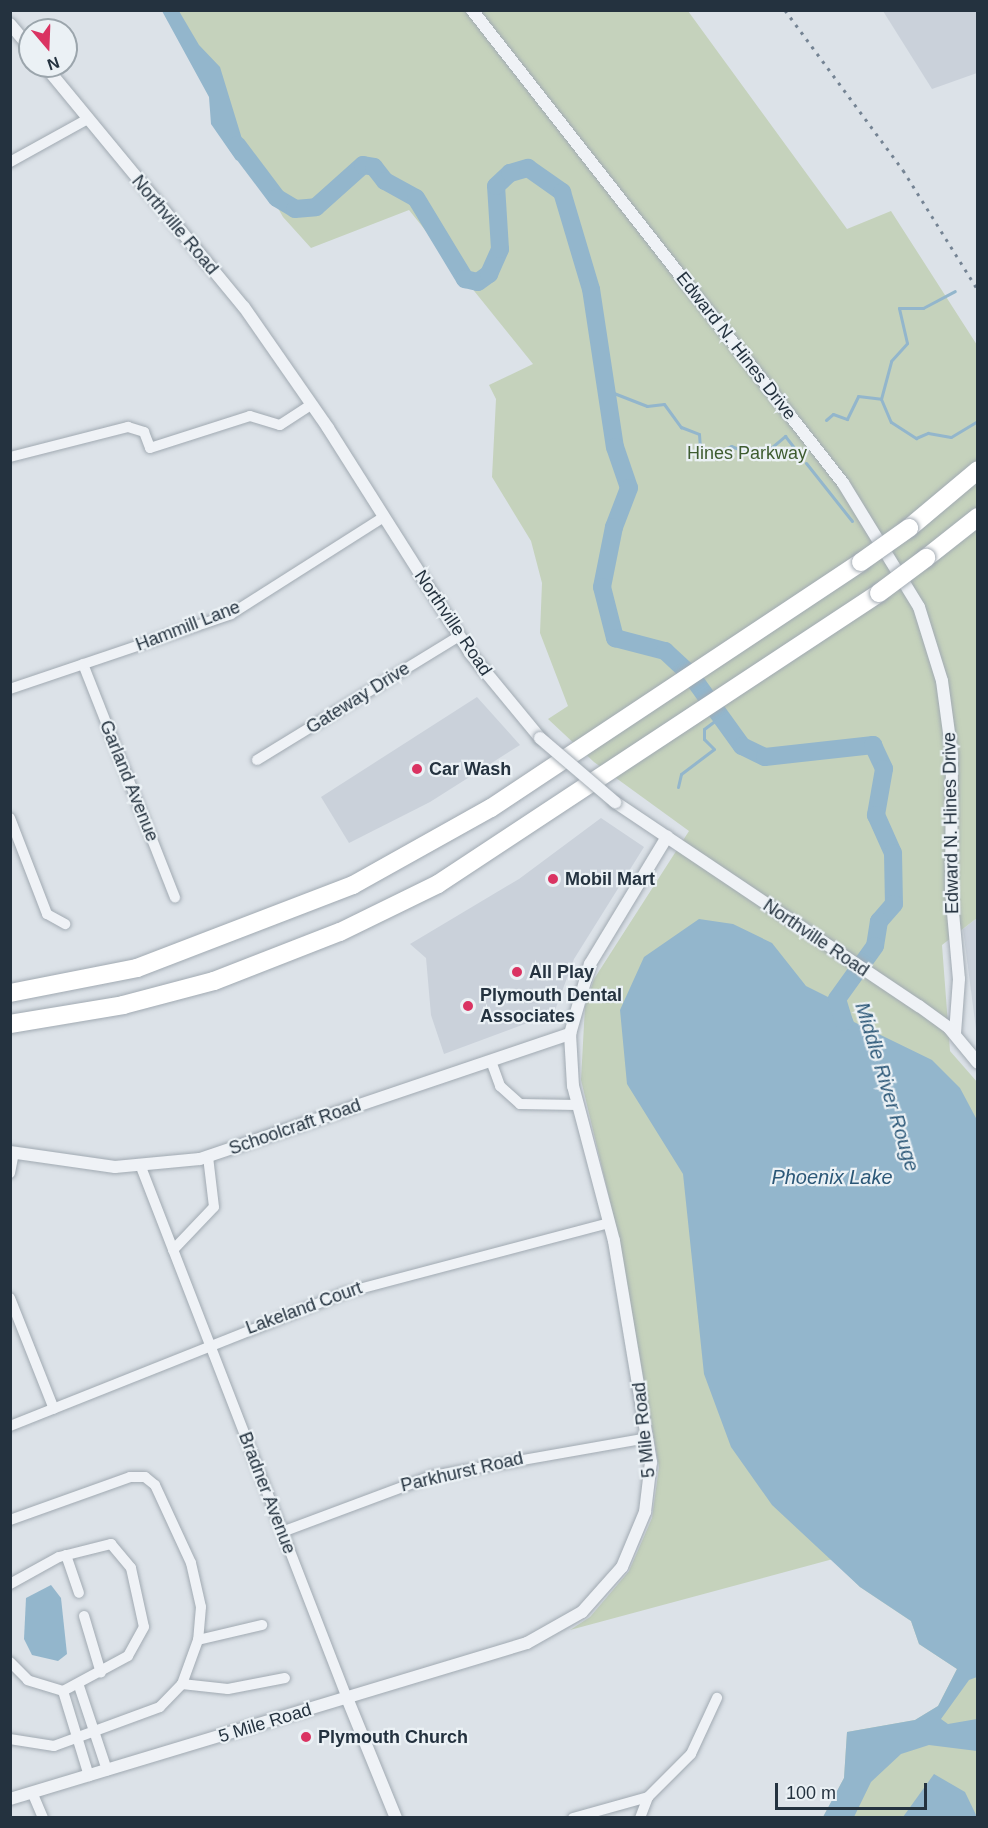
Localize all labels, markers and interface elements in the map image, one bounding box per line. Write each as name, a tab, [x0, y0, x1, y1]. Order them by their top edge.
north arrow	[18, 18, 78, 78]
text: N	[45, 54, 62, 74]
street label: Northville Road	[127, 171, 223, 279]
street label: Edward N. Hines Drive	[671, 268, 801, 424]
park label: Hines Parkway	[687, 442, 807, 464]
street label: Northville Road	[410, 566, 496, 680]
street label: Hammill Lane	[133, 596, 243, 656]
street label: Gateway Drive	[302, 658, 414, 738]
street label: Garland Avenue	[95, 717, 163, 845]
street label: Edward N. Hines Drive	[939, 732, 963, 914]
place label: Car Wash	[429, 758, 511, 780]
marker: Car Wash	[410, 762, 424, 776]
place label: Mobil Mart	[565, 868, 655, 890]
marker: Mobil Mart	[546, 872, 560, 886]
street label: Northville Road	[759, 895, 873, 981]
place label: All Play	[529, 961, 594, 983]
marker: All Play	[510, 965, 524, 979]
place label: Plymouth Dental Associates	[480, 985, 622, 1028]
marker: Plymouth Dental Associates	[461, 999, 475, 1013]
water label: Middle River Rouge	[850, 1000, 924, 1174]
street label: Schoolcraft Road	[226, 1094, 364, 1160]
water label: Phoenix Lake	[771, 1165, 893, 1189]
street label: Lakeland Court	[243, 1277, 365, 1339]
street label: 5 Mile Road	[628, 1381, 660, 1479]
street label: Bradner Avenue	[234, 1429, 300, 1557]
street label: Parkhurst Road	[399, 1447, 525, 1497]
street label: 5 Mile Road	[216, 1699, 314, 1747]
place label: Plymouth Church	[318, 1726, 468, 1748]
marker: Plymouth Church	[299, 1730, 313, 1744]
scale bar	[778, 1771, 930, 1809]
text: 100 m	[786, 1783, 836, 1803]

